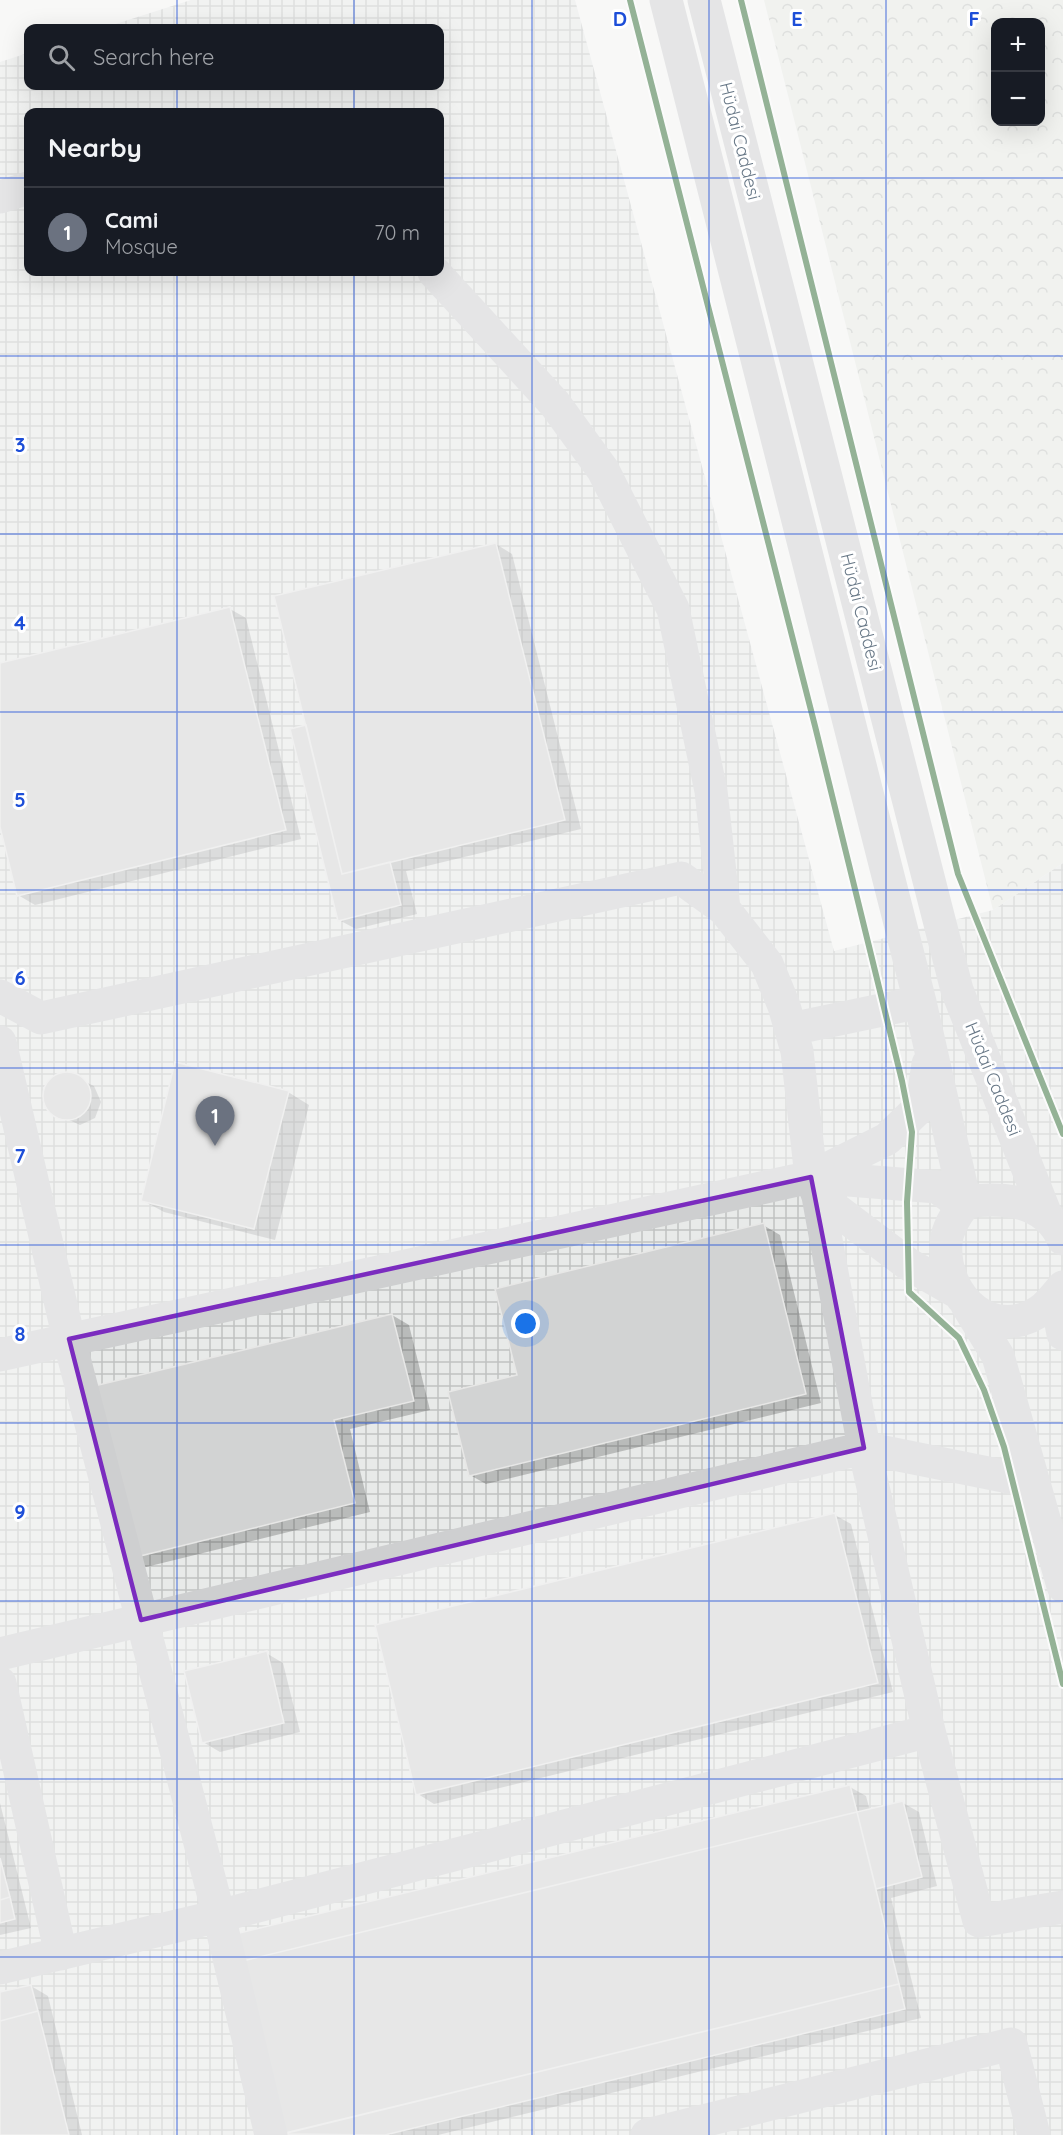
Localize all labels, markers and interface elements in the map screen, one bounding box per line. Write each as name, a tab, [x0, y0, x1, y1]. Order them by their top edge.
text: D	[613, 6, 627, 31]
text: E	[791, 6, 803, 31]
text: F	[968, 6, 980, 31]
map controls	[991, 18, 1045, 126]
button: +	[991, 18, 1045, 72]
search box	[24, 24, 444, 90]
icon: search	[45, 41, 78, 74]
text: Search here	[93, 43, 214, 71]
button: −	[991, 72, 1045, 126]
street label: Hüdai Caddesi	[715, 80, 766, 202]
text: Nearby	[48, 131, 142, 164]
text: Cami	[105, 206, 158, 234]
text: 1	[64, 220, 71, 245]
text: 70 m	[374, 220, 420, 245]
text: Mosque	[105, 234, 178, 259]
text: 3	[15, 432, 25, 457]
street label: Hüdai Caddesi	[836, 551, 887, 673]
text: 4	[14, 610, 26, 635]
text: 5	[14, 787, 26, 812]
text: 6	[14, 965, 26, 990]
street label: Hüdai Caddesi	[960, 1019, 1027, 1139]
pin: 1	[196, 1096, 234, 1146]
text: 7	[15, 1143, 26, 1168]
your location	[511, 1309, 540, 1338]
text: 8	[15, 1321, 26, 1346]
text: 9	[14, 1499, 26, 1524]

